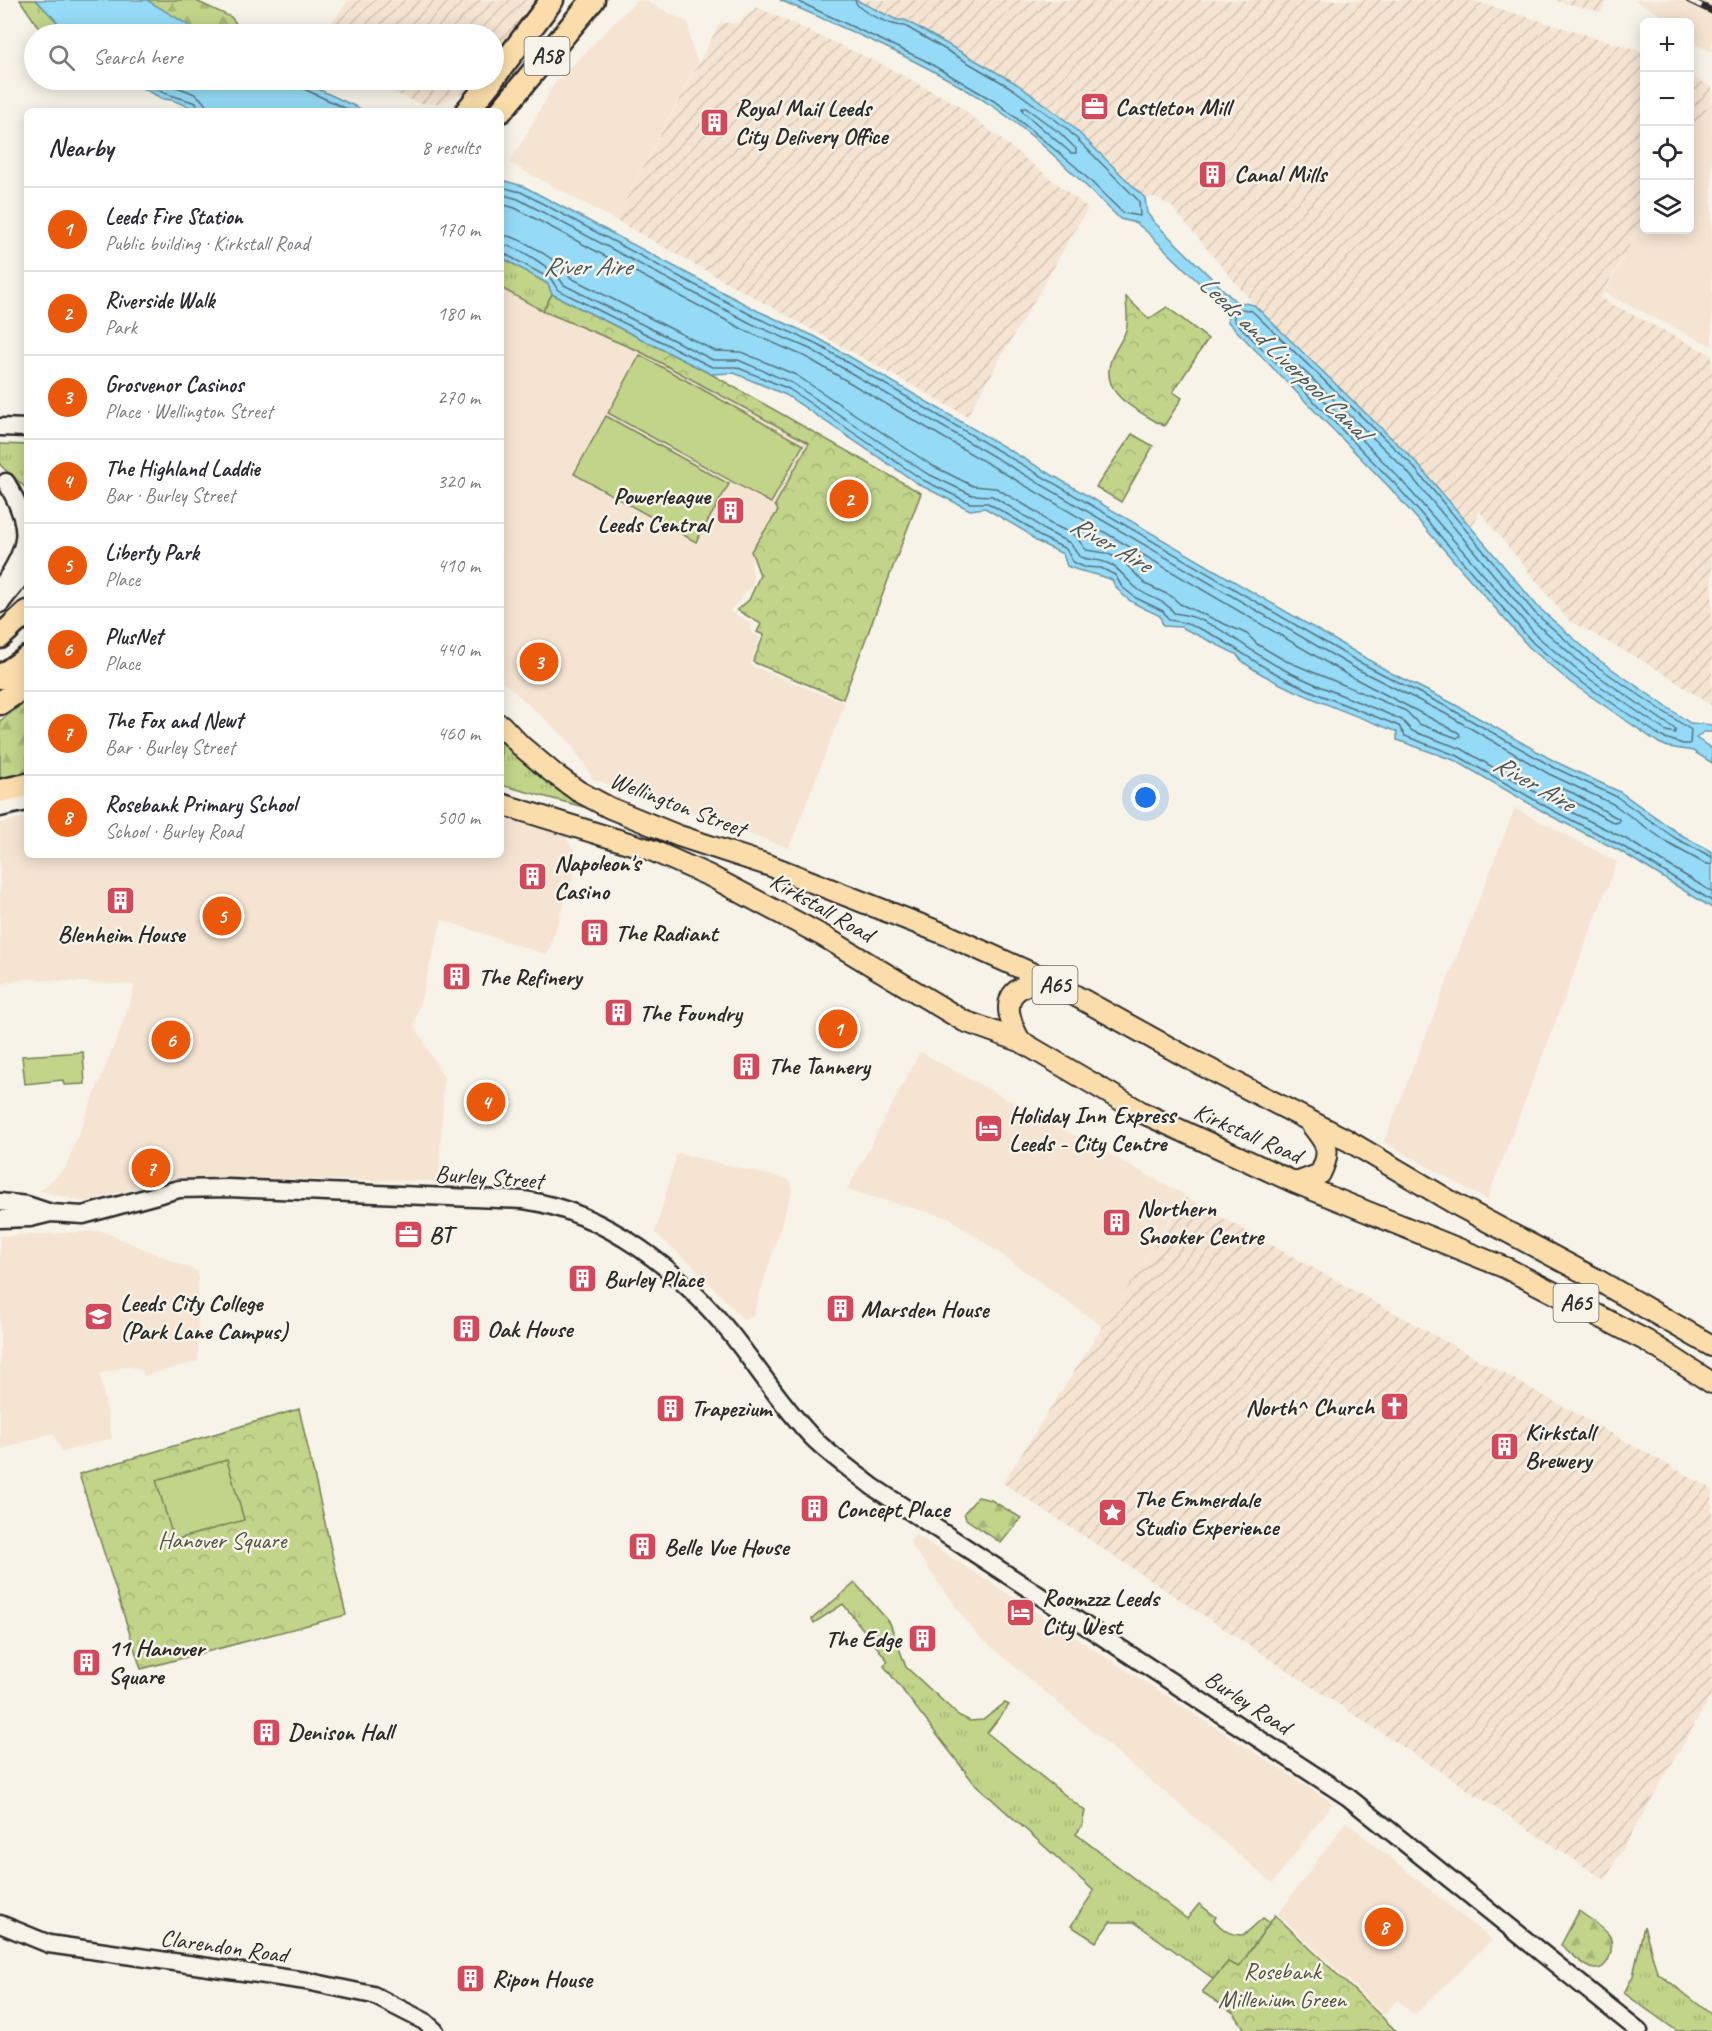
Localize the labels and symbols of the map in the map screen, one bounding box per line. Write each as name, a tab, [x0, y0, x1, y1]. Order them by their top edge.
road number: A58	[524, 37, 570, 75]
office icon: Castleton Mill	[1078, 91, 1110, 123]
place label: Castleton Mill	[1115, 92, 1235, 122]
place label: Royal Mail Leeds City Delivery Office	[735, 93, 889, 151]
building icon: Royal Mail Leeds City Delivery Office	[698, 106, 730, 138]
building icon: Canal Mills	[1197, 158, 1229, 190]
place label: Canal Mills	[1234, 159, 1329, 189]
water label: River Aire	[543, 250, 635, 283]
water label: Leeds and Liverpool Canal	[1192, 268, 1382, 452]
pin: 2	[830, 476, 868, 522]
place label: Powerleague Leeds Central	[598, 481, 715, 539]
building icon: Powerleague Leeds Central	[715, 494, 747, 526]
water label: River Aire	[1065, 508, 1161, 582]
pin: 3	[520, 640, 558, 684]
water label: River Aire	[1488, 747, 1584, 821]
street label: Wellington Street	[606, 764, 753, 845]
your location	[1131, 783, 1160, 812]
place label: Napoleon's Casino	[554, 848, 643, 906]
building icon: Napoleon's Casino	[517, 861, 549, 893]
street label: Kirkstall Road	[765, 865, 882, 950]
building icon: Blenheim House	[105, 885, 137, 917]
pin: 5	[202, 894, 242, 938]
building icon: The Radiant	[578, 917, 610, 949]
place label: The Radiant	[615, 918, 721, 948]
place label: Blenheim House	[57, 919, 187, 949]
building icon: The Refinery	[441, 961, 473, 993]
place label: The Refinery	[478, 962, 584, 992]
road number: A65	[1032, 966, 1078, 1004]
building icon: The Foundry	[602, 997, 634, 1029]
place label: The Foundry	[639, 998, 743, 1028]
pin: 1	[818, 1006, 858, 1052]
pin: 6	[152, 1018, 190, 1062]
building icon: The Tannery	[731, 1050, 763, 1082]
place label: The Tannery	[768, 1051, 872, 1081]
pin: 4	[466, 1080, 506, 1124]
street label: Kirkstall Road	[1189, 1096, 1310, 1171]
place label: Holiday Inn Express Leeds - City Centre	[1009, 1100, 1178, 1158]
hotel icon: Holiday Inn Express Leeds - City Centre	[972, 1113, 1004, 1145]
pin: 7	[132, 1146, 170, 1190]
street label: Burley Street	[434, 1158, 547, 1196]
place label: Northern Snooker Centre	[1137, 1193, 1265, 1251]
building icon: Northern Snooker Centre	[1100, 1206, 1132, 1238]
office icon: BT	[392, 1219, 424, 1251]
place label: BT	[429, 1220, 458, 1250]
building icon: Burley Place	[567, 1263, 599, 1295]
place label: Burley Place	[604, 1264, 705, 1294]
road number: A65	[1554, 1284, 1598, 1322]
place label: Leeds City College (Park Lane Campus)	[120, 1288, 290, 1346]
building icon: Marsden House	[824, 1293, 856, 1325]
place label: Marsden House	[861, 1294, 990, 1324]
school or university icon: Leeds City College (Park Lane Campus)	[83, 1301, 115, 1333]
building icon: Oak House	[450, 1313, 482, 1345]
place label: Oak House	[487, 1314, 574, 1344]
church icon: North^ Church	[1379, 1391, 1411, 1423]
building icon: Trapezium	[654, 1392, 686, 1424]
place label: North^ Church	[1245, 1392, 1376, 1422]
place label: Trapezium	[691, 1393, 774, 1423]
place label: Kirkstall Brewery	[1525, 1417, 1599, 1475]
building icon: Kirkstall Brewery	[1488, 1430, 1520, 1462]
place label: The Emmerdale Studio Experience	[1133, 1484, 1280, 1542]
building icon: Concept Place	[799, 1493, 831, 1525]
place label: Concept Place	[836, 1494, 951, 1524]
place icon: The Emmerdale Studio Experience	[1096, 1497, 1128, 1529]
park label: Hanover Square	[158, 1525, 288, 1555]
building icon: Belle Vue House	[627, 1531, 659, 1563]
place label: Belle Vue House	[664, 1532, 790, 1562]
place label: Roomzzz Leeds City West	[1042, 1583, 1161, 1641]
hotel icon: Roomzzz Leeds City West	[1005, 1596, 1037, 1628]
building icon: The Edge	[906, 1623, 938, 1655]
place label: The Edge	[825, 1624, 903, 1654]
place label: 11 Hanover Square	[108, 1633, 207, 1691]
building icon: 11 Hanover Square	[71, 1646, 103, 1678]
street label: Burley Road	[1199, 1663, 1300, 1743]
building icon: Denison Hall	[251, 1716, 283, 1748]
place label: Denison Hall	[288, 1717, 398, 1747]
pin: 8	[1364, 1904, 1404, 1950]
street label: Clarendon Road	[159, 1922, 293, 1970]
park label: Rosebank Millenium Green	[1218, 1956, 1347, 2014]
building icon: Ripon House	[455, 1963, 487, 1995]
place label: Ripon House	[492, 1964, 594, 1994]

